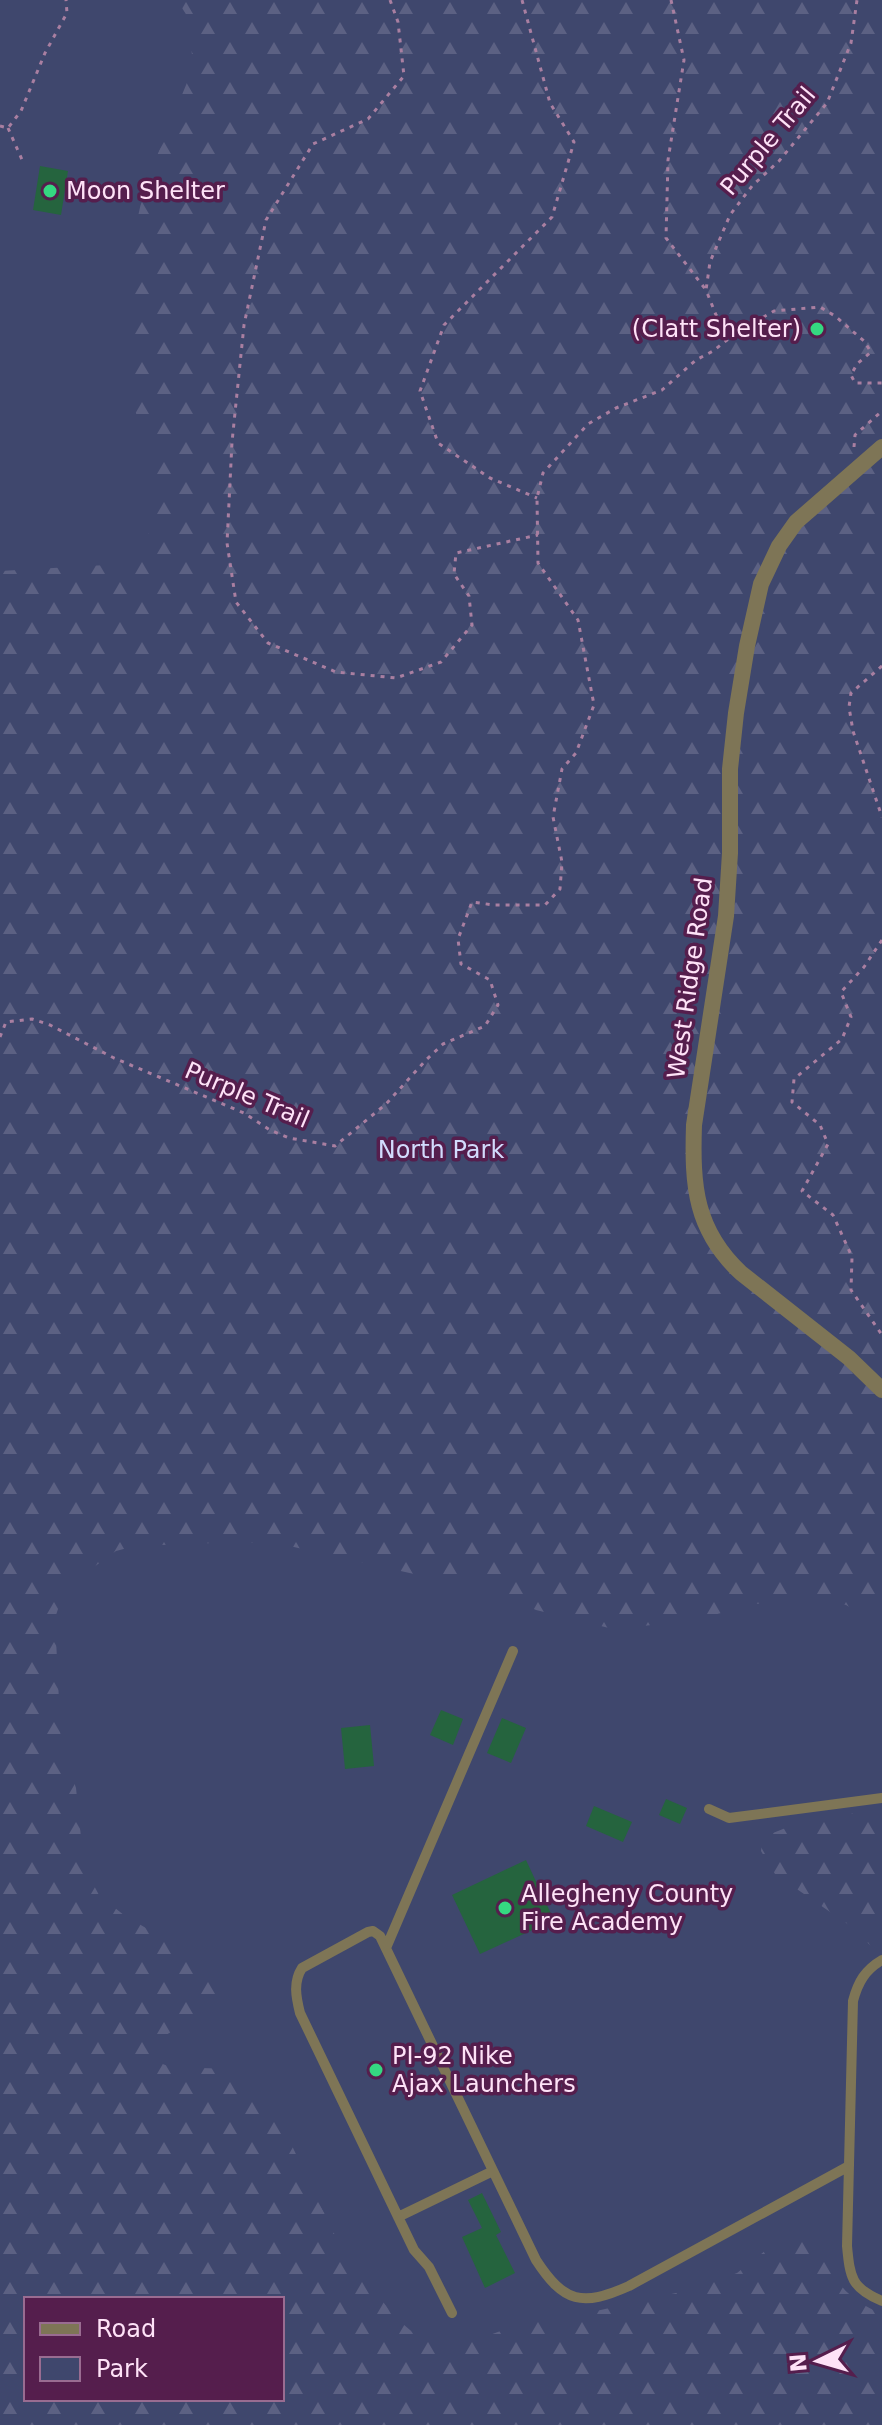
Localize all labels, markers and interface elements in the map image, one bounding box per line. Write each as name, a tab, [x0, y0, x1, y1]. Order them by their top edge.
street label: Purple Trail	[715, 81, 821, 201]
place label: Moon Shelter	[66, 177, 225, 205]
marker: Moon Shelter	[41, 182, 59, 200]
place label: (Clatt Shelter)	[632, 315, 801, 343]
marker: (Clatt Shelter)	[808, 320, 826, 338]
street label: West Ridge Road	[662, 876, 718, 1080]
street label: Purple Trail	[181, 1056, 313, 1134]
park label: North Park	[378, 1136, 504, 1164]
place label: Allegheny County Fire Academy	[521, 1880, 733, 1936]
marker: Allegheny County Fire Academy	[496, 1899, 514, 1917]
place label: PI-92 Nike Ajax Launchers	[392, 2042, 576, 2098]
marker: PI-92 Nike Ajax Launchers	[367, 2061, 385, 2079]
legend	[24, 2297, 284, 2401]
text: Road	[96, 2315, 156, 2343]
north arrow	[778, 2321, 858, 2401]
text: N	[785, 2352, 812, 2373]
text: Park	[96, 2355, 148, 2383]

